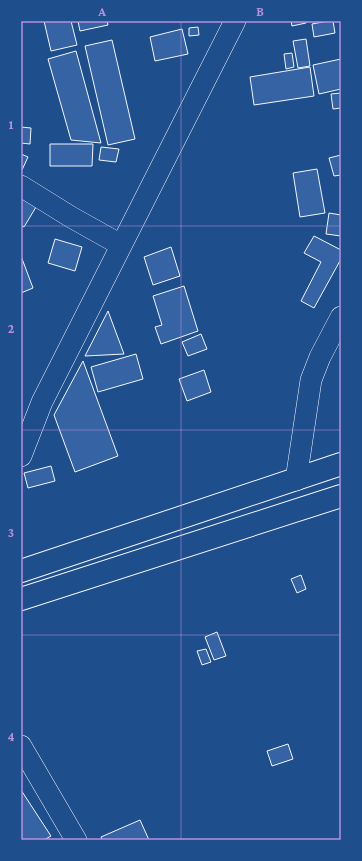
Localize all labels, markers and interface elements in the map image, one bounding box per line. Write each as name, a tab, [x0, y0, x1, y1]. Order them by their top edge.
text: A	[97, 4, 106, 19]
text: B	[256, 4, 264, 19]
text: 1	[9, 117, 14, 132]
text: 2	[8, 321, 15, 336]
text: 3	[8, 525, 14, 540]
text: 4	[7, 729, 15, 744]

